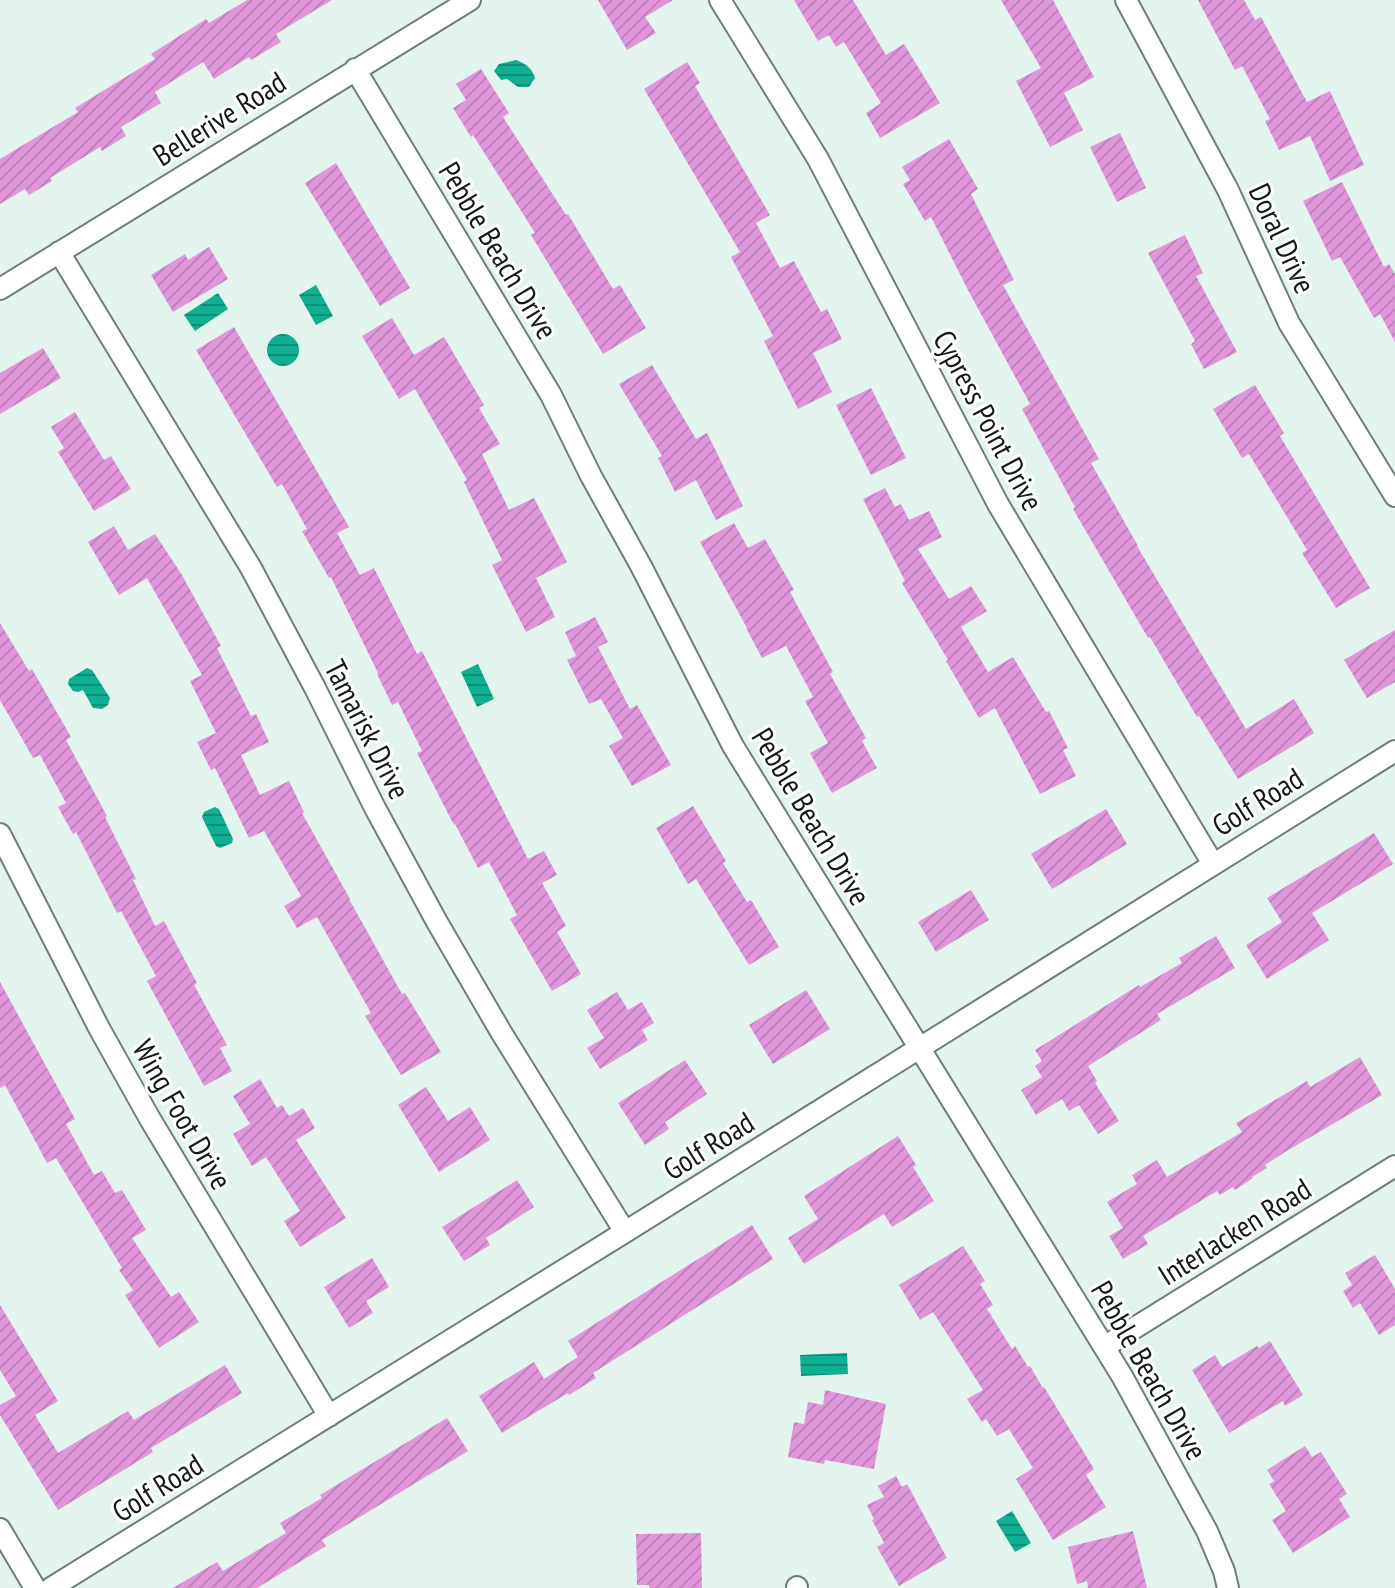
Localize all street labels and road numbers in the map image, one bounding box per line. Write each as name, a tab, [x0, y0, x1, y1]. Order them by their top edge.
street label: Bellerive Road	[145, 62, 293, 174]
street label: Pebble Beach Drive	[431, 154, 567, 346]
street label: Doral Drive	[1241, 177, 1325, 299]
street label: Cypress Point Drive	[925, 323, 1053, 517]
street label: Tamarisk Drive	[316, 653, 420, 805]
street label: Pebble Beach Drive	[744, 720, 880, 912]
street label: Golf Road	[1204, 758, 1310, 844]
street label: Wing Foot Drive	[124, 1032, 242, 1196]
street label: Golf Road	[655, 1102, 761, 1188]
street label: Interlacken Road	[1150, 1169, 1318, 1293]
street label: Pebble Beach Drive	[1083, 1274, 1217, 1466]
street label: Golf Road	[104, 1444, 210, 1530]

